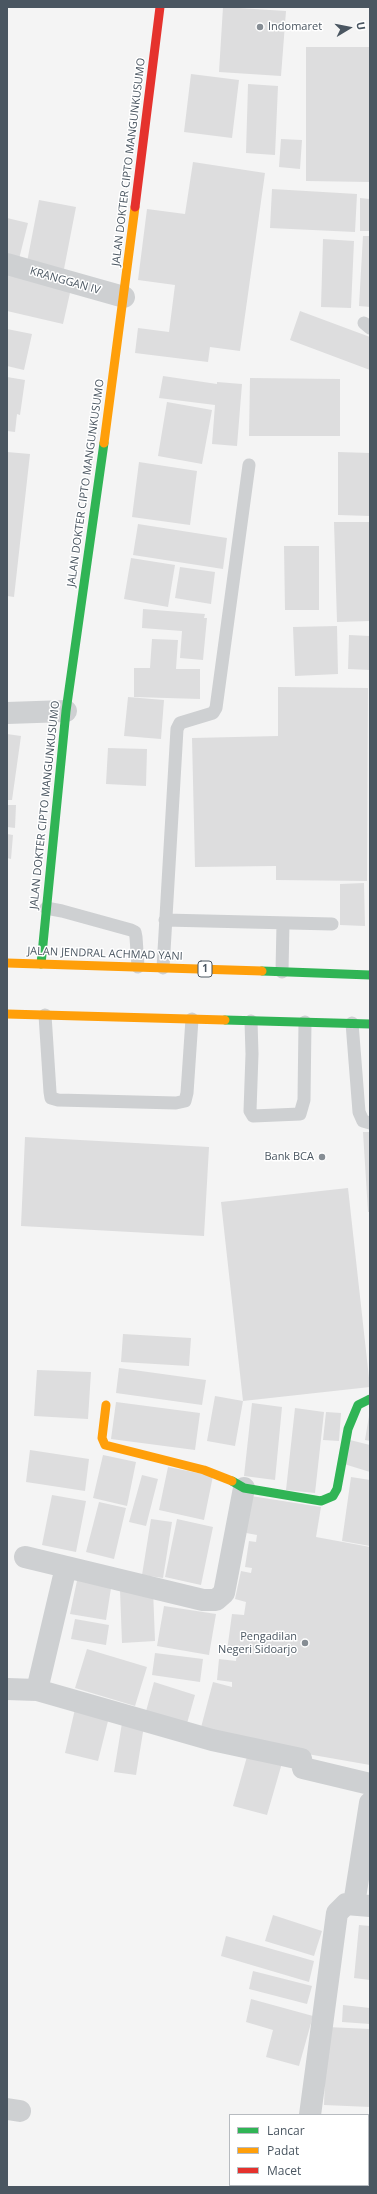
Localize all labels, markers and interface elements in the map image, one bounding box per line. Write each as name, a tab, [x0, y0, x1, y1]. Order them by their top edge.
north arrow	[329, 8, 369, 48]
place label: Indomaret	[268, 20, 322, 34]
text: U	[353, 20, 369, 31]
marker: Indomaret	[255, 22, 265, 32]
street label: JALAN DOKTER CIPTO MANGUNKUSUMO	[110, 57, 148, 267]
street label: KRANGGAN IV	[28, 265, 102, 297]
street label: JALAN DOKTER CIPTO MANGUNKUSUMO	[65, 378, 107, 588]
street label: JALAN DOKTER CIPTO MANGUNKUSUMO	[27, 700, 63, 910]
street label: JALAN JENDRAL ACHMAD YANI	[27, 945, 183, 963]
road number: 1	[198, 961, 212, 977]
place label: Bank BCA	[264, 1150, 314, 1164]
marker: Bank BCA	[317, 1152, 327, 1162]
place label: Pengadilan Negeri Sidoarjo	[218, 1630, 297, 1656]
marker: Pengadilan Negeri Sidoarjo	[300, 1638, 310, 1648]
legend	[229, 2114, 369, 2186]
text: Lancar	[267, 2122, 305, 2139]
text: Padat	[267, 2142, 299, 2159]
text: Macet	[267, 2162, 301, 2179]

